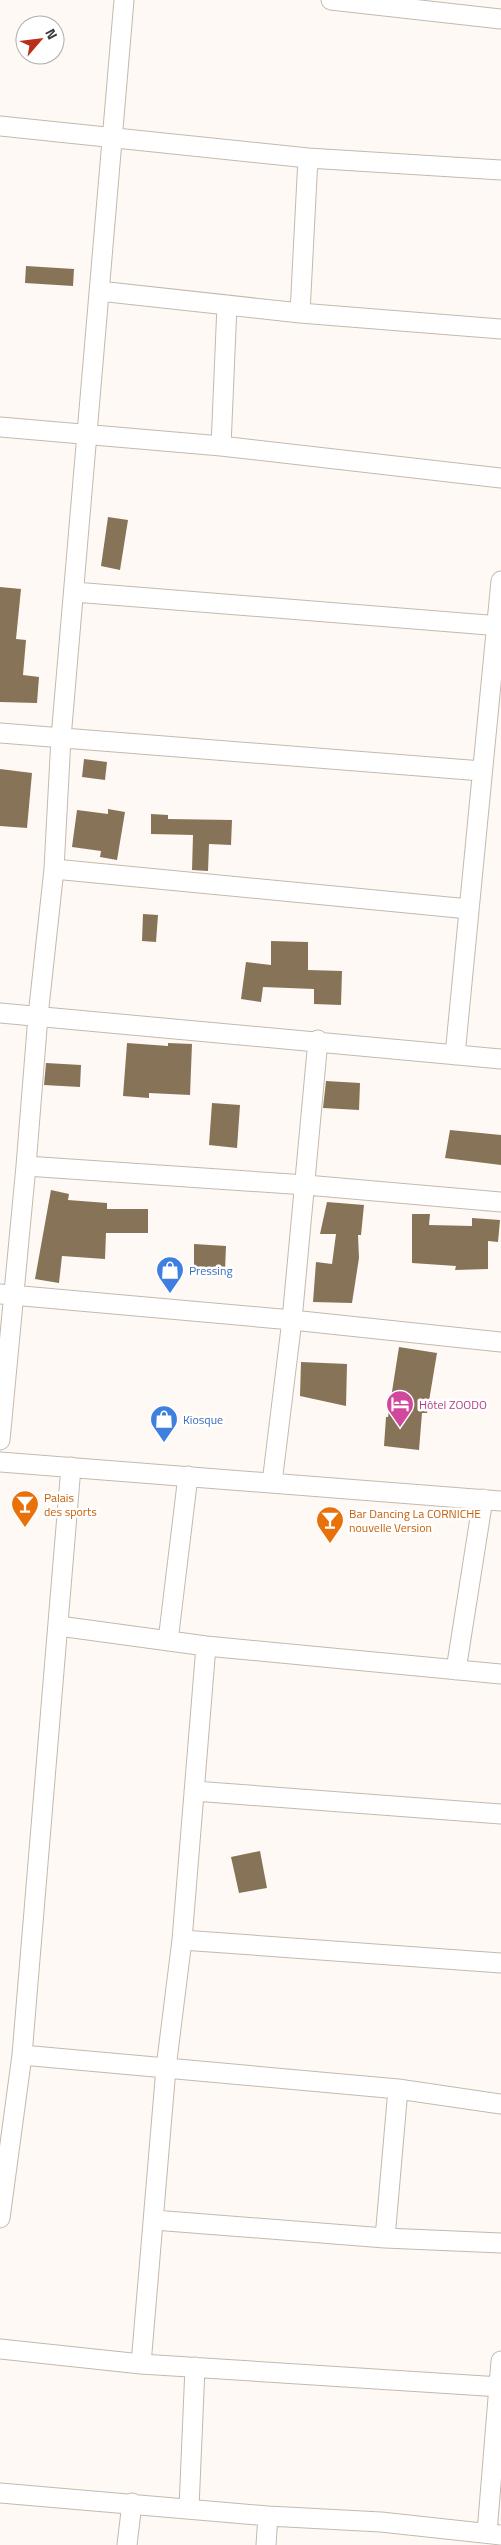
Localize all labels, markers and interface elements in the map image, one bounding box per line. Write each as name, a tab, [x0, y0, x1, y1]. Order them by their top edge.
north arrow	[15, 15, 65, 65]
text: N	[40, 24, 63, 43]
shop icon: Pressing	[155, 1255, 185, 1294]
place label: Pressing	[189, 1261, 233, 1280]
hotel icon: Hôtel ZOODO	[385, 1389, 415, 1428]
place label: Hôtel ZOODO	[419, 1395, 487, 1414]
shop icon: Kiosque	[149, 1404, 179, 1443]
place label: Kiosque	[183, 1410, 223, 1429]
place label: Palais des sports	[44, 1488, 97, 1521]
bar icon: Palais des sports	[10, 1489, 40, 1528]
place label: Bar Dancing La CORNICHE nouvelle Version	[349, 1504, 481, 1537]
bar icon: Bar Dancing La CORNICHE nouvelle Version	[315, 1505, 345, 1544]

